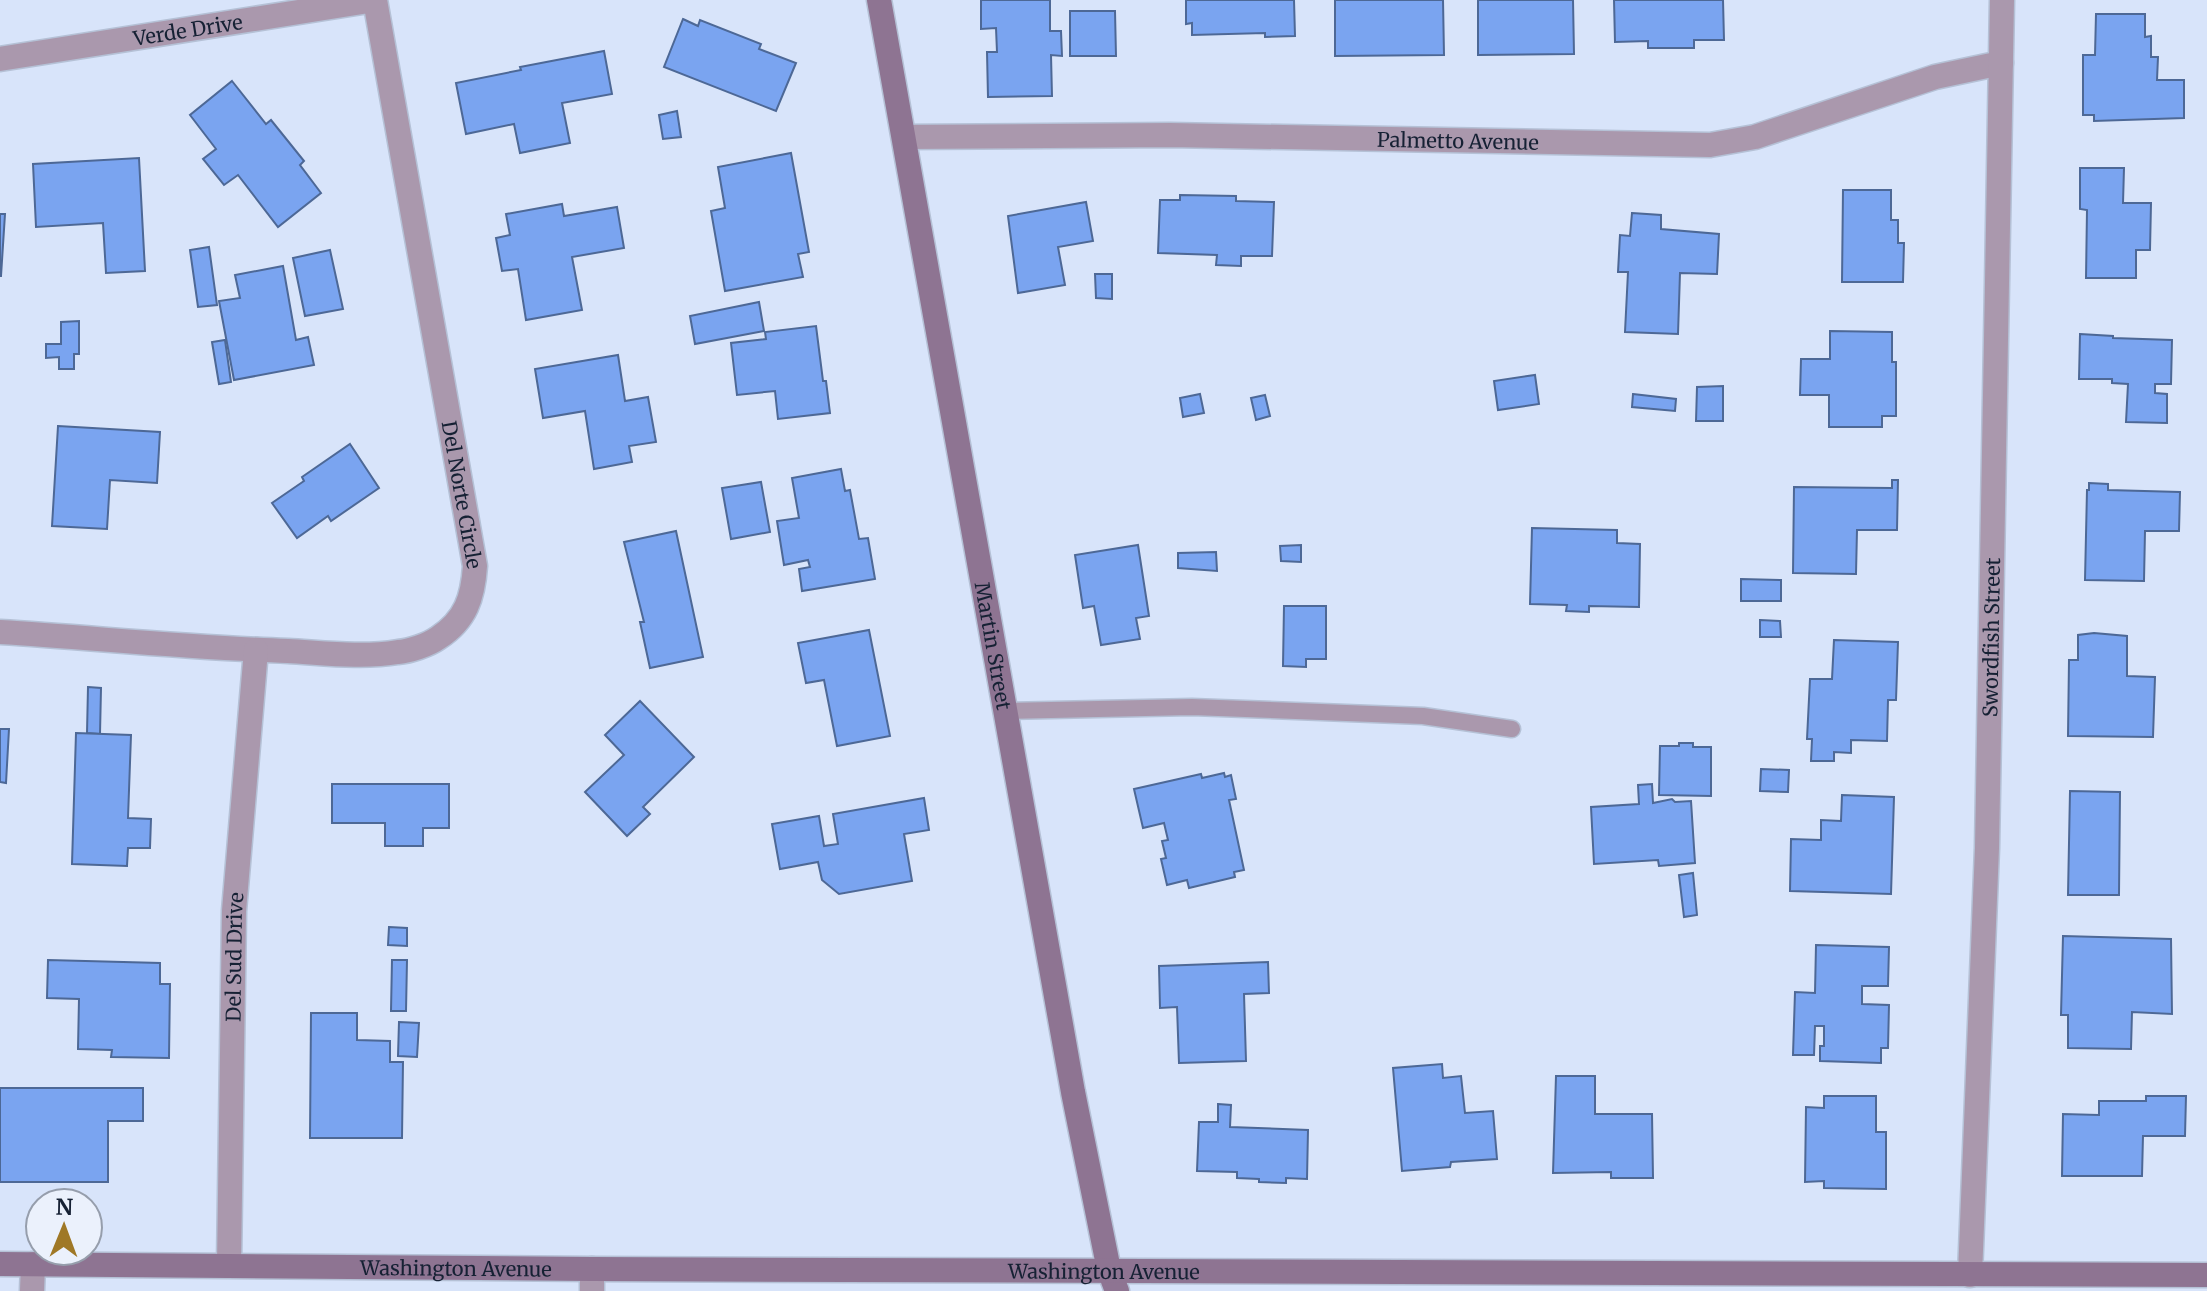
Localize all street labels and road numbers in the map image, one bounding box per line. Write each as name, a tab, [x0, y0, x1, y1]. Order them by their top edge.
street label: Verde Drive	[130, 9, 244, 51]
street label: Palmetto Avenue	[1377, 126, 1539, 154]
street label: Del Norte Circle	[437, 419, 488, 571]
street label: Swordfish Street	[1977, 557, 2005, 717]
street label: Martin Street	[970, 580, 1017, 712]
street label: Del Sud Drive	[220, 891, 248, 1022]
street label: Washington Avenue	[359, 1255, 552, 1281]
street label: Washington Avenue	[1007, 1258, 1200, 1284]

